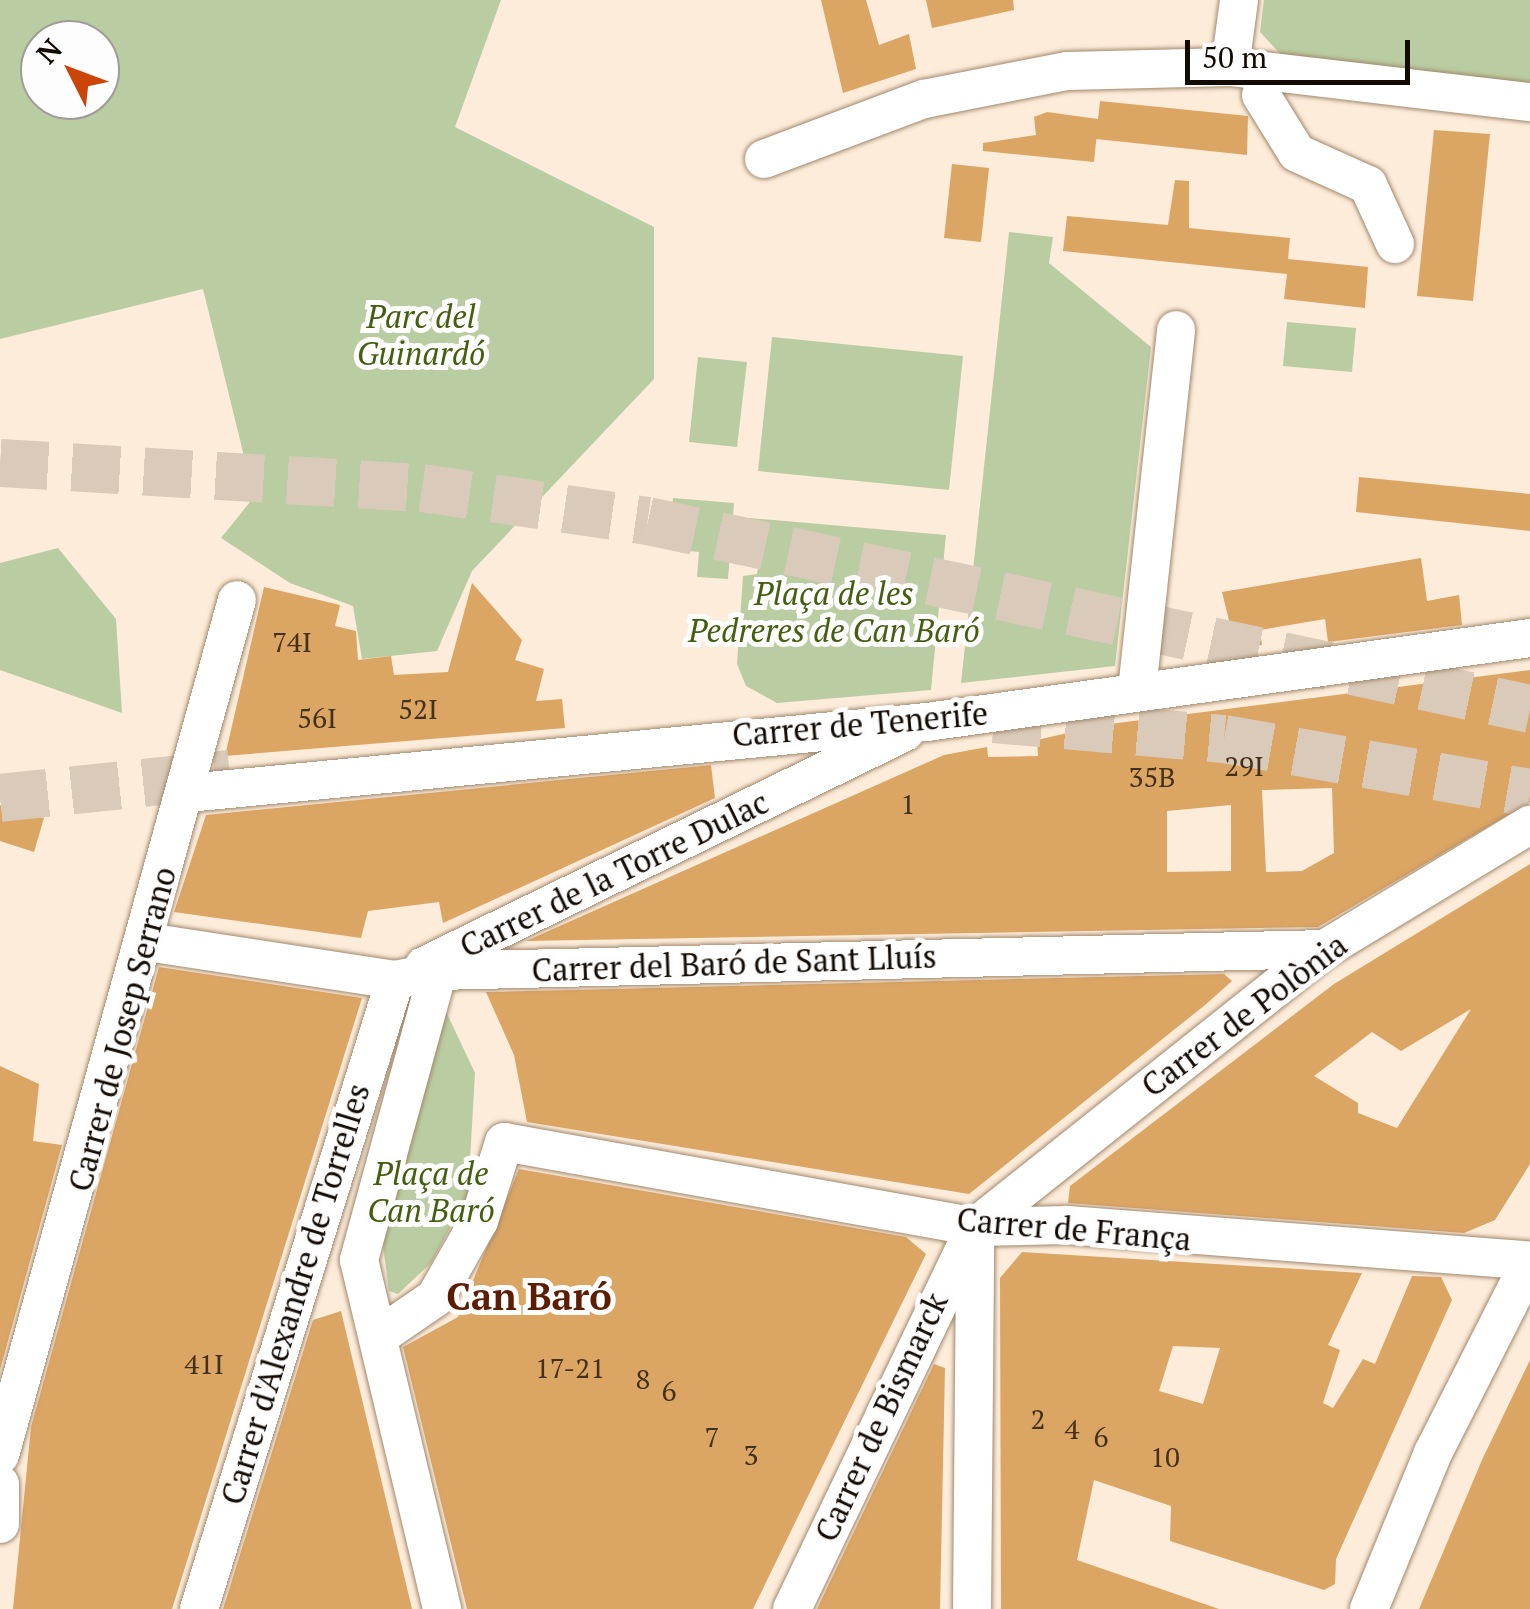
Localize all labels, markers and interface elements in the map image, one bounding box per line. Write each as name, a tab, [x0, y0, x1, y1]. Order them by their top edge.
north arrow	[20, 20, 120, 120]
scale bar	[1190, 20, 1415, 82]
text: N	[28, 31, 70, 71]
text: 50 m	[1202, 37, 1267, 77]
park label: Parc del Guinardó	[357, 298, 485, 373]
park label: Plaça de les Pedreres de Can Baró	[688, 575, 980, 650]
house number: 74I	[272, 625, 312, 659]
house number: 52I	[398, 692, 438, 726]
street label: Carrer de Tenerife	[731, 694, 989, 754]
house number: 56I	[297, 701, 337, 735]
house number: 29I	[1224, 749, 1264, 783]
house number: 35B	[1128, 760, 1176, 794]
street label: Carrer de la Torre Dulac	[454, 783, 774, 965]
house number: 1	[901, 787, 915, 821]
street label: Carrer de Josep Serrano	[60, 863, 184, 1195]
street label: Carrer de Polònia	[1134, 925, 1354, 1105]
street label: Carrer del Baró de Sant Lluís	[531, 937, 937, 989]
street label: Carrer d'Alexandre de Torrelles	[213, 1079, 377, 1509]
park label: Plaça de Can Baró	[367, 1155, 495, 1230]
street label: Carrer de França	[955, 1200, 1193, 1258]
district label: Can Baró	[446, 1274, 612, 1320]
street label: Carrer de Bismarck	[807, 1287, 955, 1547]
house number: 41I	[184, 1347, 224, 1381]
house number: 17-21	[535, 1351, 605, 1385]
house number: 8	[636, 1362, 650, 1396]
house number: 6	[662, 1374, 676, 1408]
house number: 2	[1031, 1402, 1045, 1436]
house number: 4	[1065, 1412, 1079, 1446]
house number: 7	[705, 1420, 719, 1454]
house number: 6	[1094, 1420, 1108, 1454]
house number: 3	[744, 1438, 758, 1472]
house number: 10	[1150, 1440, 1180, 1474]

